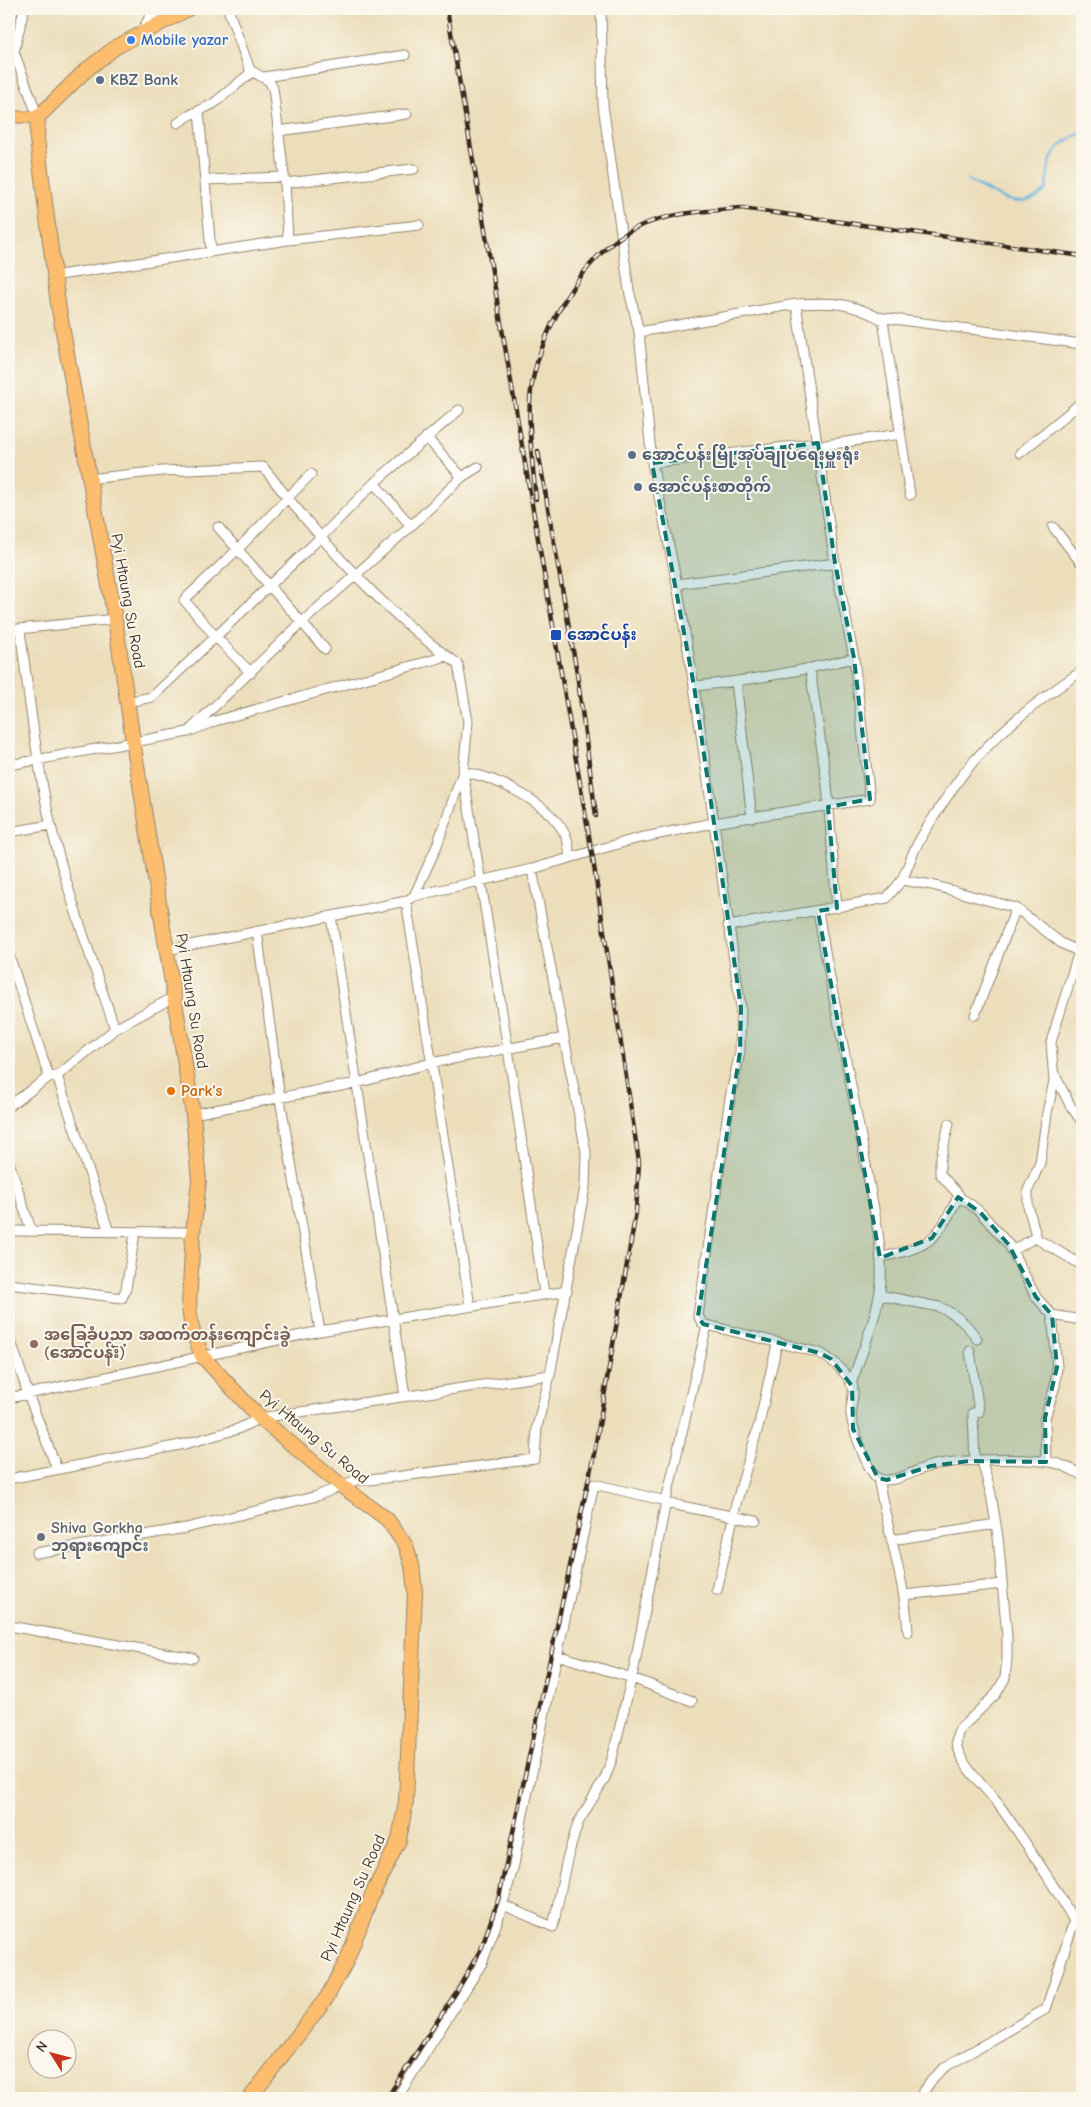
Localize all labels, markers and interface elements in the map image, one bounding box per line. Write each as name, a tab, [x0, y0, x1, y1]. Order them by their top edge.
place label: Mobile yazar	[141, 31, 229, 49]
marker: Mobile yazar	[125, 34, 137, 46]
place label: KBZ Bank	[110, 71, 178, 89]
marker: KBZ Bank	[94, 74, 106, 86]
place label: အောင်ပန်းမြို့အုပ်ချုပ်ရေးမှူးရုံး	[642, 443, 859, 468]
marker: အောင်ပန်းမြို့အုပ်ချုပ်ရေးမှူးရုံး	[626, 449, 638, 461]
place label: အောင်ပန်းစာတိုက်	[648, 475, 771, 500]
marker: အောင်ပန်းစာတိုက်	[632, 481, 644, 493]
street label: Pyi Htaung Su Road	[107, 532, 149, 670]
place label: အောင်ပန်း	[567, 623, 637, 648]
marker: အောင်ပန်း	[549, 628, 563, 642]
street label: Pyi Htaung Su Road	[172, 932, 212, 1070]
place label: Park's	[181, 1082, 223, 1100]
marker: Park's	[165, 1085, 177, 1097]
place label: အခြေခံပညာ အထက်တန်းကျောင်းခွဲ (အောင်ပန်း)	[44, 1323, 291, 1366]
marker: အခြေခံပညာ အထက်တန်းကျောင်းခွဲ (အောင်ပန်း)	[28, 1338, 40, 1350]
street label: Pyi Htaung Su Road	[256, 1386, 372, 1488]
place label: Shiva Gorkha ဘုရားကျောင်း	[51, 1519, 149, 1559]
marker: Shiva Gorkha ဘုရားကျောင်း	[35, 1531, 47, 1543]
street label: Pyi Htaung Su Road	[317, 1832, 389, 1964]
north arrow	[28, 2030, 78, 2080]
text: N	[32, 2038, 51, 2055]

